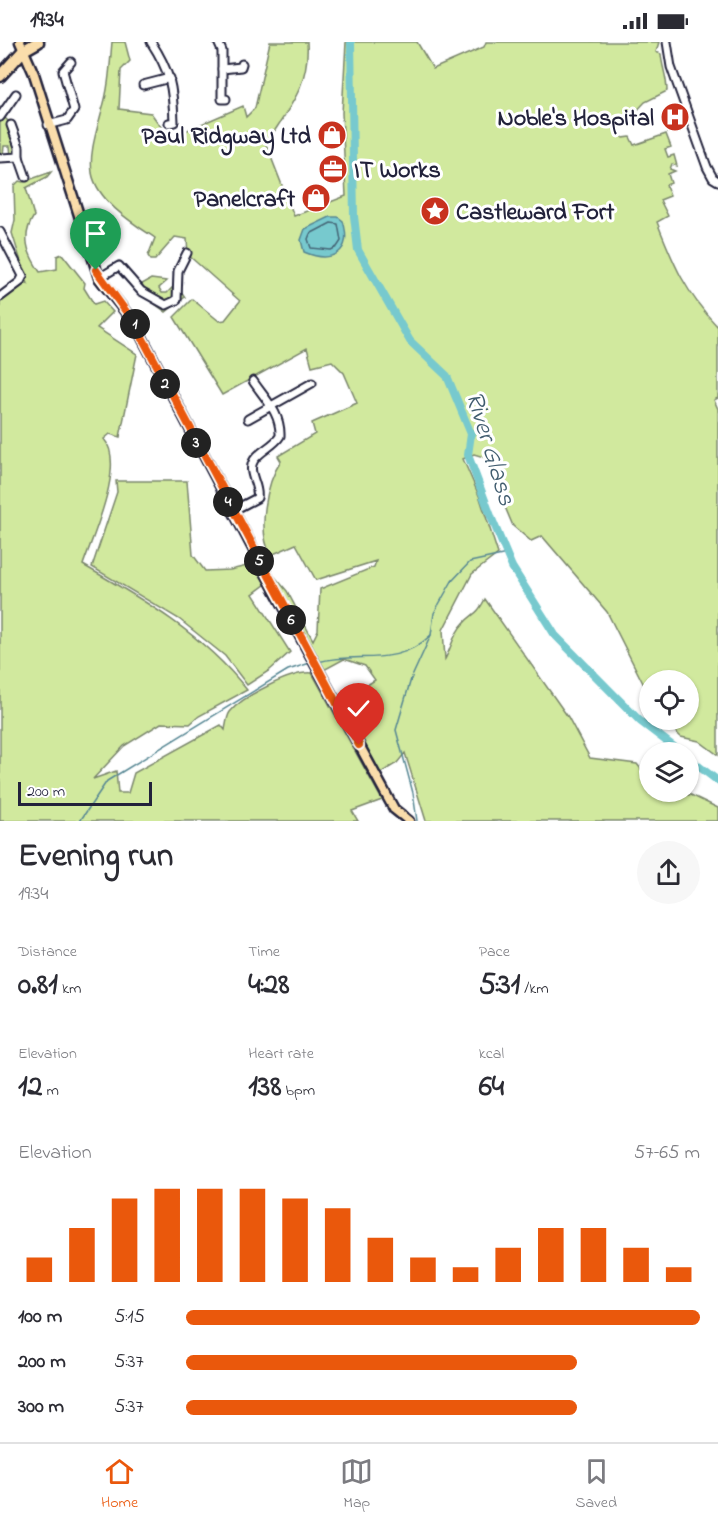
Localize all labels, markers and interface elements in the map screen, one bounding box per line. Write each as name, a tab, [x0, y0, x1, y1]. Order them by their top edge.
text: 19:34	[30, 5, 64, 37]
hospital icon: Noble's Hospital	[659, 101, 691, 133]
place label: Noble's Hospital	[498, 102, 654, 137]
shop icon: Paul Ridgway Ltd	[316, 119, 348, 151]
place label: Paul Ridgway Ltd	[142, 120, 312, 156]
office icon: IT Works	[317, 153, 349, 185]
place label: IT Works	[354, 154, 441, 189]
shop icon: Panelcraft	[300, 182, 332, 214]
place label: Panelcraft	[194, 183, 296, 218]
place icon: Castleward Fort	[419, 195, 451, 227]
place label: Castleward Fort	[456, 196, 615, 231]
pin	[70, 208, 121, 270]
icon: arrive	[79, 217, 112, 250]
pin: 1	[120, 309, 150, 339]
text: 1	[132, 312, 138, 336]
pin: 2	[150, 369, 180, 399]
text: 2	[161, 372, 169, 396]
water label: River Glass	[454, 387, 525, 511]
pin: 3	[181, 428, 211, 458]
text: 3	[193, 431, 199, 455]
pin: 4	[213, 487, 243, 517]
text: 4	[225, 490, 231, 514]
pin: 5	[244, 546, 274, 576]
text: 5	[254, 549, 264, 573]
pin: 6	[276, 605, 306, 635]
text: 6	[287, 608, 295, 632]
map controls	[639, 670, 699, 802]
button: locate	[639, 670, 699, 730]
pin	[333, 683, 384, 745]
icon: check	[342, 692, 375, 725]
button: layers	[639, 742, 699, 802]
scale bar	[18, 779, 152, 806]
text: 200 m	[27, 780, 65, 804]
text: Evening run	[18, 833, 173, 881]
button: share	[637, 841, 700, 904]
text: 19:34	[18, 880, 49, 909]
text: Distance	[18, 940, 77, 964]
text: Time	[248, 940, 280, 964]
text: Pace	[479, 940, 510, 964]
text: 0.81	[18, 964, 58, 1008]
text: 4:28	[248, 964, 289, 1008]
text: 5:31	[479, 964, 520, 1008]
text: km	[58, 977, 81, 1001]
text: /km	[520, 977, 549, 1001]
text: Elevation	[18, 1042, 77, 1066]
text: Heart rate	[248, 1042, 314, 1066]
text: kcal	[479, 1042, 504, 1066]
text: 12	[18, 1066, 42, 1110]
text: 138	[248, 1066, 282, 1110]
text: 64	[479, 1066, 504, 1110]
text: m	[42, 1079, 59, 1103]
text: bpm	[282, 1079, 315, 1103]
text: Elevation	[18, 1139, 92, 1168]
text: 57–65 m	[634, 1139, 700, 1168]
text: 100 m	[18, 1303, 62, 1332]
text: 5:15	[114, 1303, 145, 1332]
text: 200 m	[18, 1348, 66, 1377]
text: 5:37	[114, 1348, 144, 1377]
text: 300 m	[18, 1393, 64, 1422]
text: 5:37	[114, 1393, 144, 1422]
tab: Home	[101, 1455, 138, 1515]
tab: Map	[340, 1455, 373, 1515]
tab: Saved	[575, 1455, 617, 1515]

